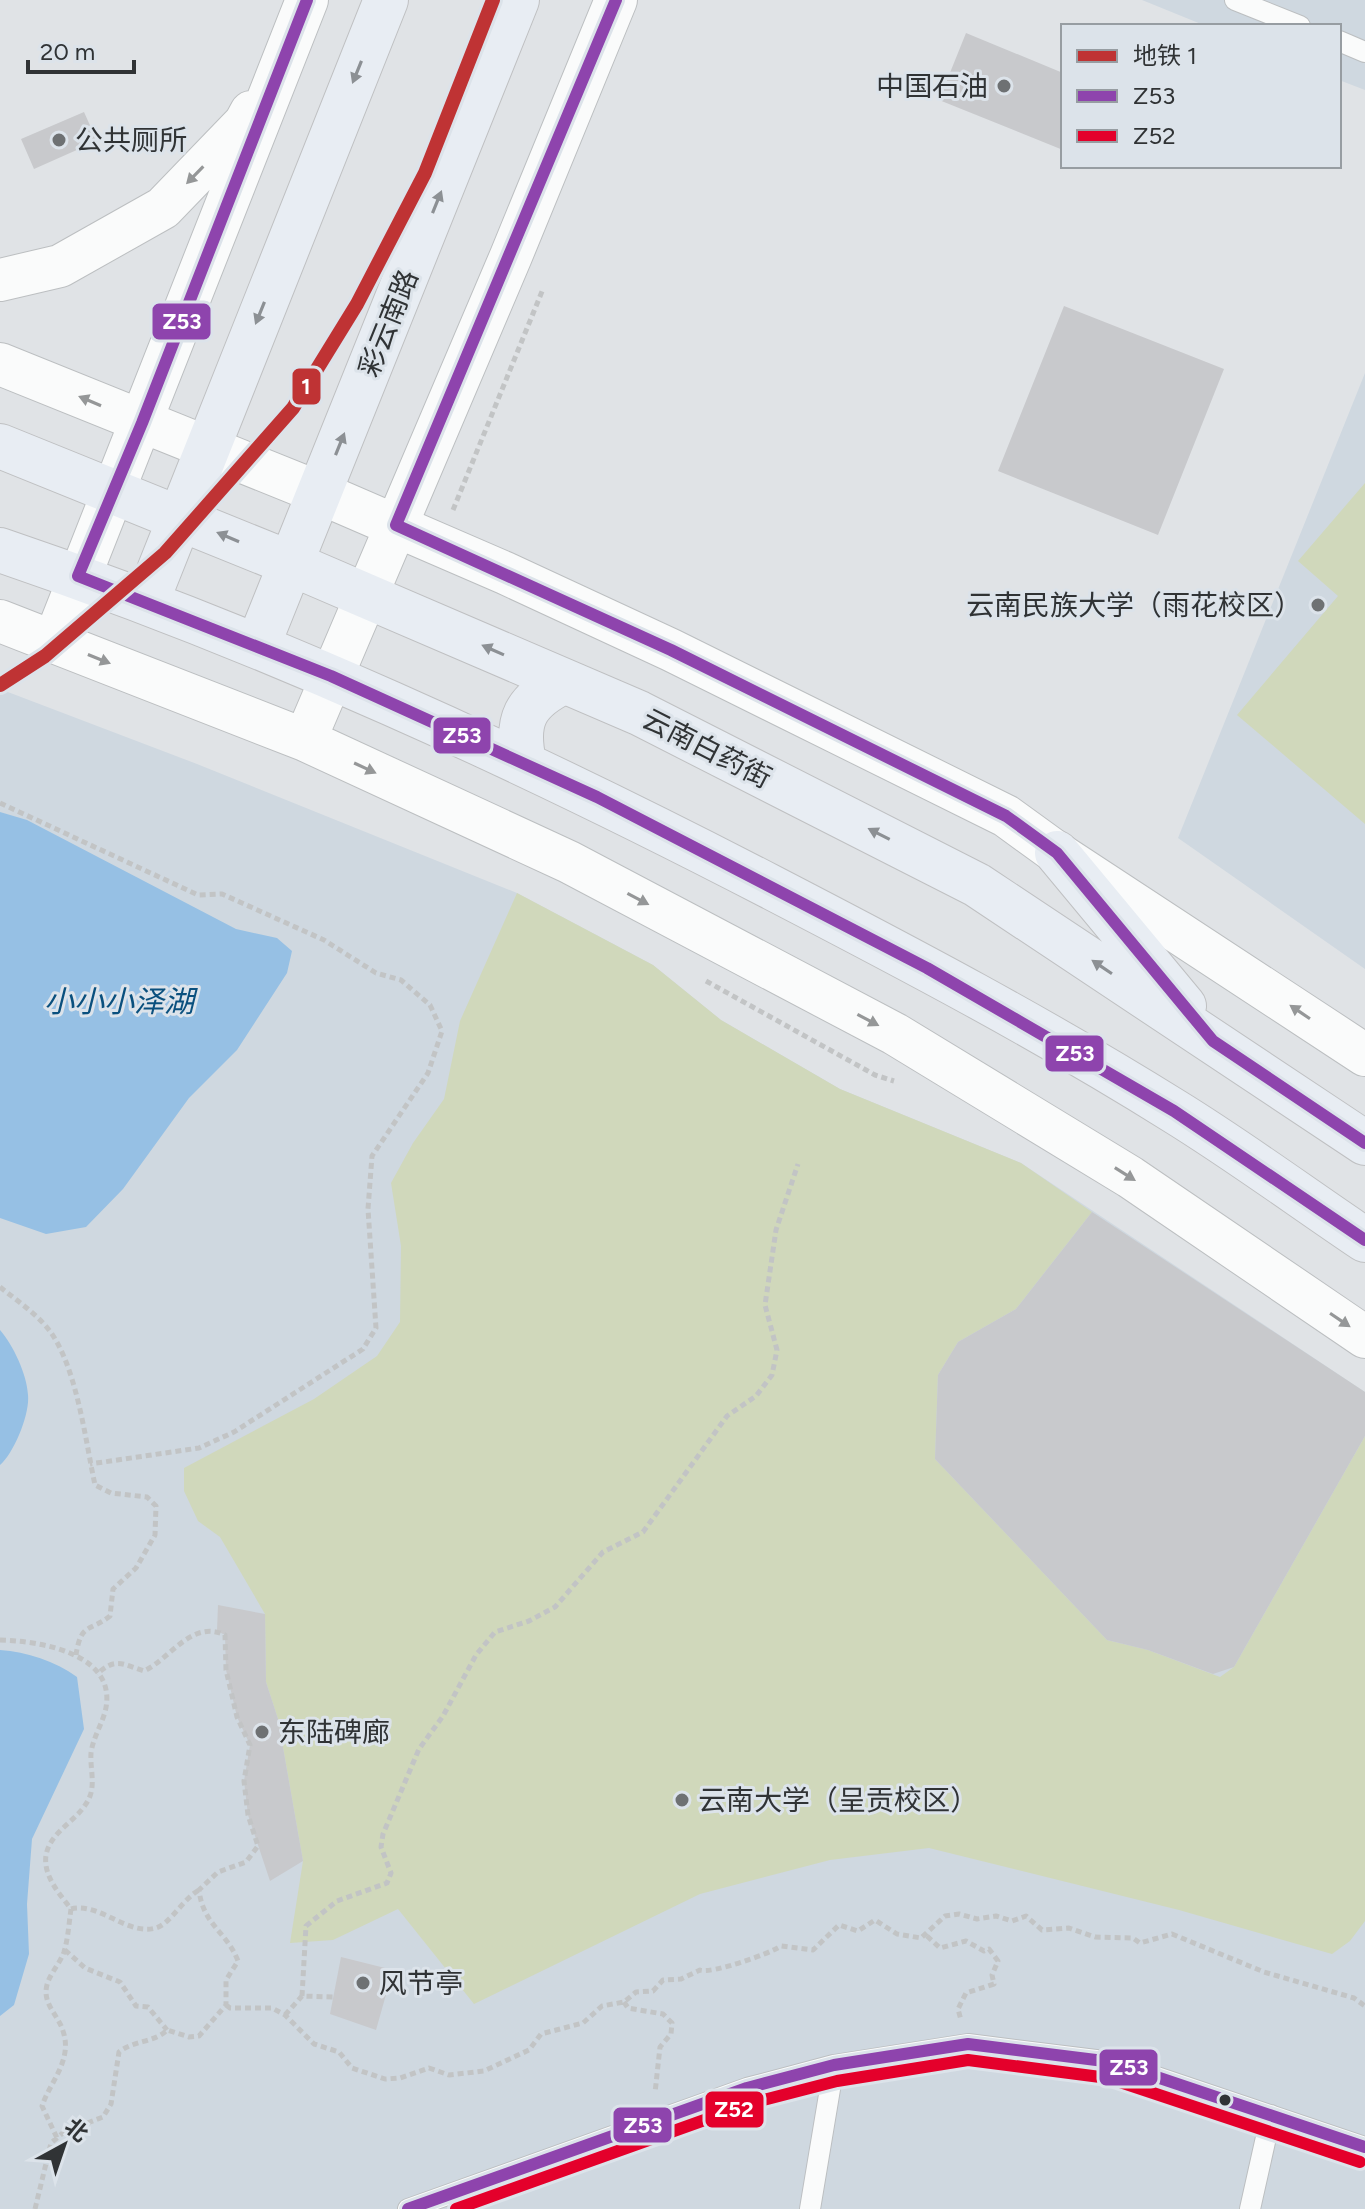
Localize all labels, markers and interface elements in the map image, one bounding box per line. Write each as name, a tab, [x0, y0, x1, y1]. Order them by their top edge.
scale bar	[28, 24, 134, 74]
legend	[1061, 24, 1341, 168]
text: 20 m	[40, 37, 95, 66]
text: 地铁 1	[1133, 41, 1197, 70]
one-way arrow	[350, 60, 363, 84]
place label: 中国石油	[876, 69, 988, 103]
marker: 中国石油	[995, 77, 1013, 95]
text: Z53	[1133, 81, 1175, 110]
text: Z52	[1133, 121, 1176, 150]
place label: 公共厕所	[75, 123, 187, 157]
marker: 公共厕所	[50, 131, 68, 149]
one-way arrow	[186, 165, 205, 184]
one-way arrow	[430, 190, 443, 214]
street label: 彩云南路	[351, 265, 425, 381]
one-way arrow	[253, 301, 266, 325]
line badge: Z53	[151, 302, 212, 341]
text: Z53	[163, 308, 201, 335]
line badge: 1	[291, 367, 322, 406]
text: 1	[301, 373, 311, 400]
one-way arrow	[78, 394, 102, 407]
one-way arrow	[334, 432, 347, 456]
one-way arrow	[216, 531, 240, 544]
place label: 云南民族大学（雨花校区）	[966, 588, 1302, 622]
marker: 云南民族大学（雨花校区）	[1309, 596, 1327, 614]
one-way arrow	[481, 644, 504, 657]
one-way arrow	[87, 653, 111, 666]
street label: 云南白药街	[637, 701, 777, 795]
line badge: Z53	[432, 716, 492, 755]
text: Z53	[443, 722, 481, 749]
one-way arrow	[354, 761, 377, 775]
one-way arrow	[867, 828, 890, 841]
one-way arrow	[626, 892, 649, 905]
one-way arrow	[1091, 960, 1112, 975]
water label: 小小小泽湖	[44, 983, 198, 1020]
one-way arrow	[1290, 1005, 1311, 1020]
one-way arrow	[856, 1014, 879, 1027]
line badge: Z53	[1044, 1034, 1105, 1073]
text: Z53	[1056, 1040, 1094, 1067]
one-way arrow	[1114, 1167, 1136, 1181]
one-way arrow	[1330, 1312, 1351, 1327]
place label: 东陆碑廊	[278, 1715, 390, 1749]
marker: 东陆碑廊	[253, 1723, 271, 1741]
place label: 云南大学（呈贡校区）	[698, 1783, 978, 1817]
marker: 云南大学（呈贡校区）	[673, 1791, 691, 1809]
place label: 风节亭	[379, 1966, 463, 2000]
marker: 风节亭	[354, 1974, 372, 1992]
line badge: Z53	[1098, 2048, 1159, 2087]
text: Z53	[1110, 2054, 1148, 2081]
line badge: Z52	[704, 2090, 765, 2129]
unlabelled marker	[1217, 2092, 1233, 2108]
text: Z52	[714, 2096, 754, 2123]
north arrow	[24, 2105, 104, 2185]
line badge: Z53	[612, 2106, 673, 2144]
text: Z53	[624, 2112, 662, 2139]
text: 北	[59, 2113, 94, 2147]

